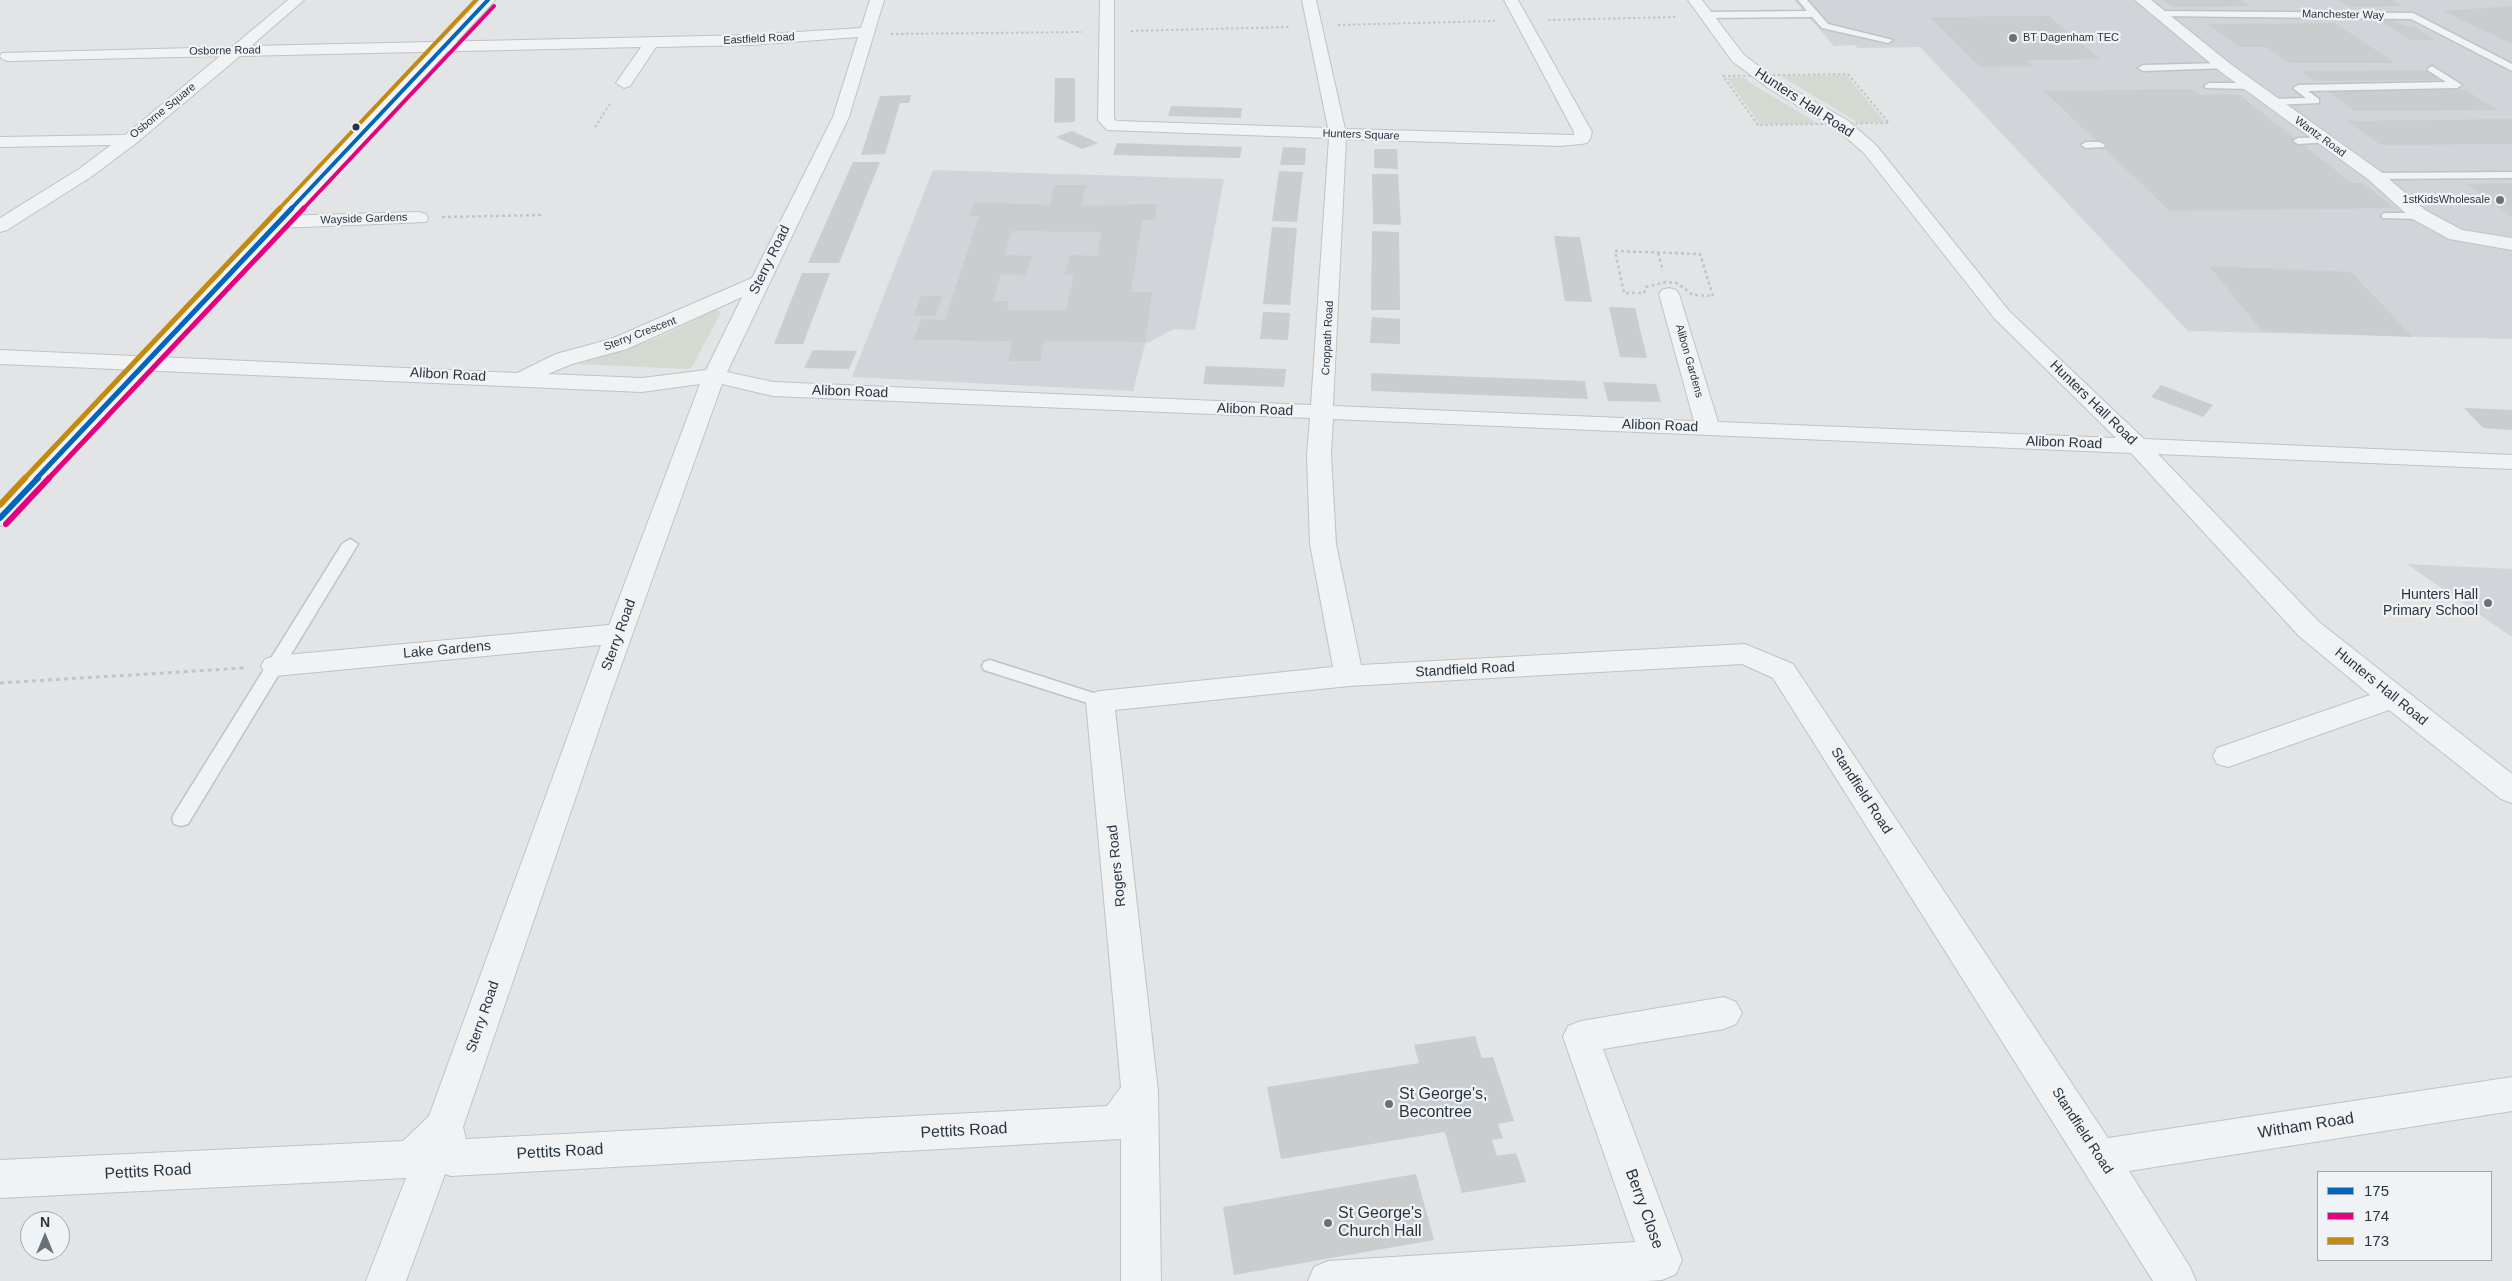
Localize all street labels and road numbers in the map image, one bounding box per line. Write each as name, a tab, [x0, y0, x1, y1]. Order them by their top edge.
street label: Manchester Way	[2302, 8, 2384, 22]
street label: Eastfield Road	[723, 31, 795, 47]
street label: Osborne Road	[189, 44, 261, 58]
street label: Hunters Hall Road	[1751, 65, 1857, 141]
street label: Osborne Square	[127, 80, 199, 142]
street label: Wantz Road	[2292, 114, 2348, 160]
street label: Hunters Square	[1322, 127, 1400, 143]
street label: Wayside Gardens	[320, 211, 408, 227]
street label: Sterry Road	[746, 223, 794, 297]
street label: Croppath Road	[1319, 300, 1337, 376]
street label: Sterry Crescent	[602, 314, 678, 354]
street label: Alibon Gardens	[1672, 323, 1706, 399]
street label: Hunters Hall Road	[2046, 357, 2140, 449]
street label: Alibon Road	[409, 365, 487, 385]
street label: Alibon Road	[812, 382, 888, 402]
street label: Alibon Road	[1217, 400, 1293, 420]
street label: Alibon Road	[1622, 416, 1698, 436]
street label: Alibon Road	[2026, 433, 2102, 453]
street label: Sterry Road	[598, 597, 640, 673]
street label: Lake Gardens	[402, 638, 492, 662]
street label: Hunters Hall Road	[2331, 644, 2431, 730]
street label: Standfield Road	[1415, 659, 1515, 681]
street label: Standfield Road	[1827, 745, 1895, 837]
street label: Rogers Road	[1104, 824, 1130, 908]
street label: Sterry Road	[463, 979, 503, 1055]
street label: Standfield Road	[2048, 1085, 2116, 1177]
street label: Witham Road	[2257, 1109, 2355, 1143]
street label: Pettits Road	[920, 1119, 1008, 1143]
street label: Pettits Road	[516, 1140, 604, 1164]
street label: Pettits Road	[104, 1160, 192, 1184]
street label: Berry Close	[1621, 1166, 1667, 1252]

